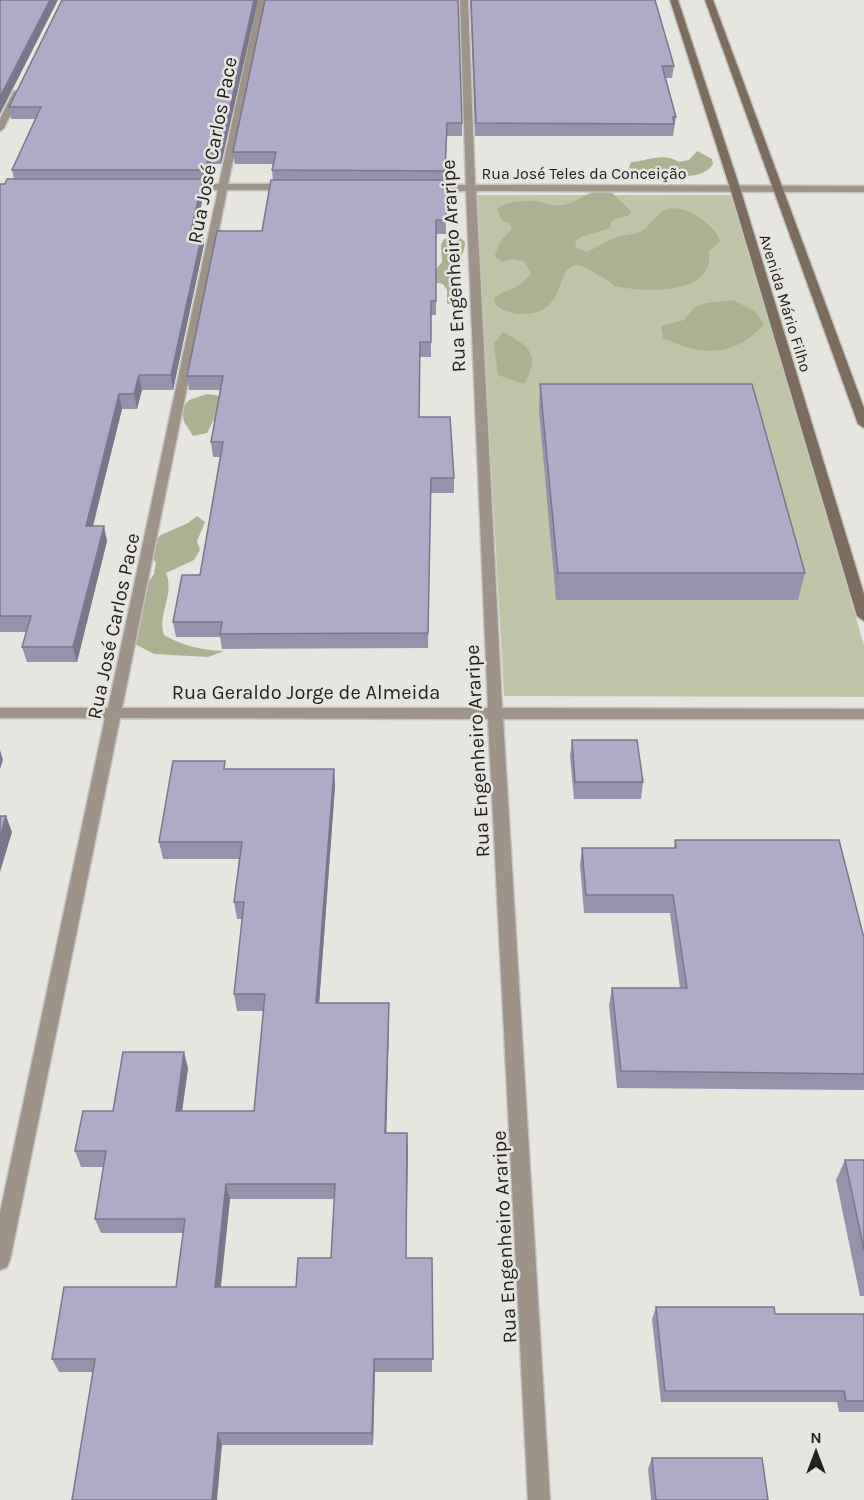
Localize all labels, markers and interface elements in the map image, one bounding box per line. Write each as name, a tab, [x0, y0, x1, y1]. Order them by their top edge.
street label: Rua José Carlos Pace	[183, 55, 242, 245]
street label: Rua Engenheiro Araripe	[436, 159, 471, 373]
street label: Rua José Teles da Conceição	[482, 164, 687, 183]
street label: Avenida Mário Filho	[756, 232, 816, 374]
street label: Rua José Carlos Pace	[83, 531, 144, 721]
street label: Rua Engenheiro Araripe	[460, 644, 495, 858]
street label: Rua Geraldo Jorge de Almeida	[172, 681, 440, 704]
street label: Rua Engenheiro Araripe	[487, 1130, 522, 1344]
north arrow	[786, 1422, 846, 1482]
text: N	[810, 1428, 822, 1447]

